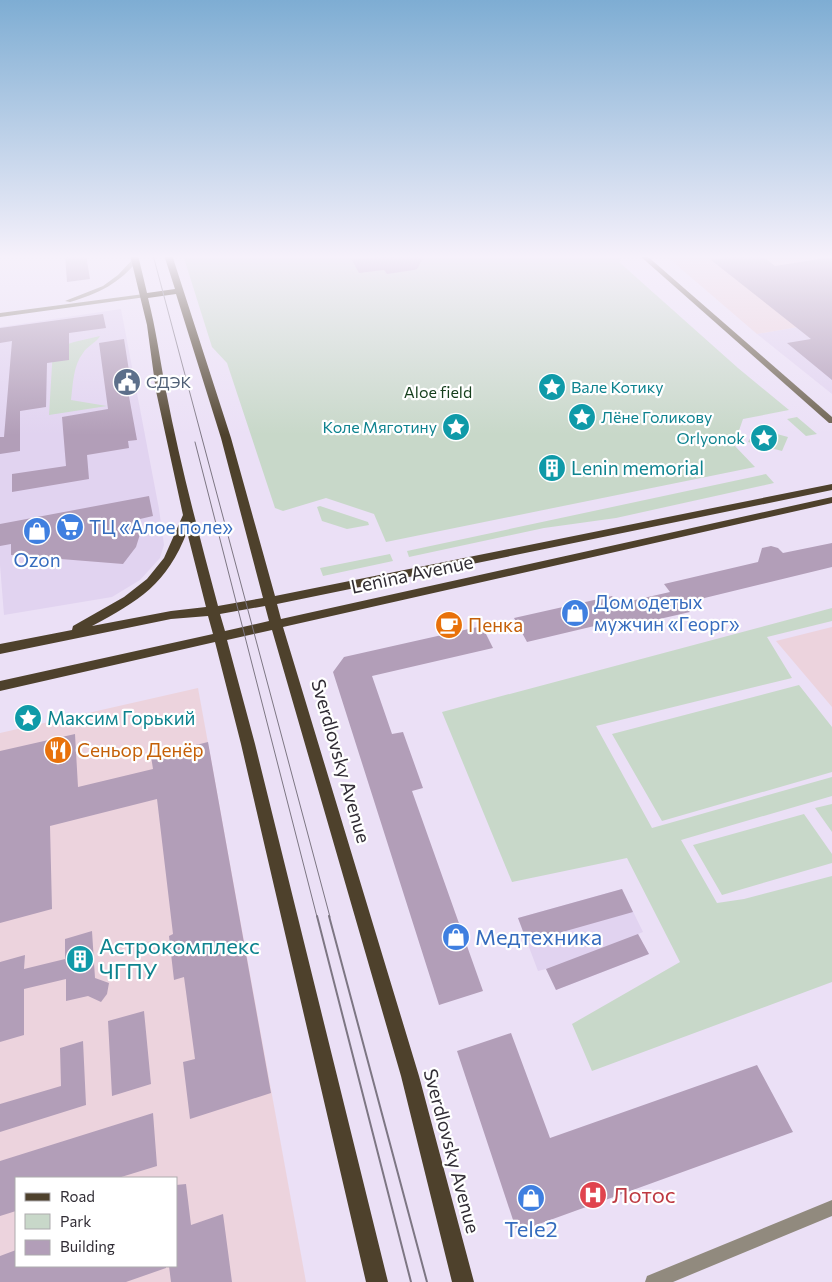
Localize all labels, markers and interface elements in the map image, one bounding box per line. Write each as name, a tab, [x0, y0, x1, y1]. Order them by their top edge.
public building icon: СДЭК	[112, 367, 142, 397]
place label: СДЭК	[146, 372, 191, 391]
place icon: Вале Котику	[537, 372, 567, 402]
place label: Вале Котику	[571, 377, 664, 396]
park label: Aloe field	[404, 382, 472, 401]
place icon: Лёне Голикову	[567, 402, 597, 432]
place label: Лёне Голикову	[601, 407, 712, 426]
place icon: Коле Мяготину	[441, 412, 471, 442]
place label: Коле Мяготину	[322, 417, 437, 436]
place icon: Orlyonok	[749, 423, 779, 453]
place label: Orlyonok	[677, 428, 745, 447]
building icon: Lenin memorial	[537, 453, 567, 483]
place label: Lenin memorial	[571, 456, 704, 479]
supermarket icon: ТЦ «Алое поле»	[55, 512, 85, 542]
place label: ТЦ «Алое поле»	[89, 515, 233, 538]
shop icon: Ozon	[22, 516, 52, 546]
place label: Ozon	[13, 548, 61, 571]
street label: Lenina Avenue	[349, 549, 475, 598]
place label: Дом одетых мужчин «Георг»	[594, 590, 740, 635]
shop icon: Дом одетых мужчин «Георг»	[560, 598, 590, 628]
cafe icon: Пенка	[434, 610, 464, 640]
place label: Пенка	[468, 613, 523, 636]
street label: Sverdlovsky Avenue	[307, 676, 376, 846]
place icon: Максим Горький	[13, 703, 43, 733]
place label: Максим Горький	[47, 706, 196, 729]
restaurant icon: Сеньор Денёр	[43, 735, 73, 765]
place label: Сеньор Денёр	[77, 738, 204, 761]
shop icon: Медтехника	[441, 922, 471, 952]
place label: Медтехника	[475, 923, 602, 950]
place label: Астрокомплекс ЧГПУ	[99, 932, 260, 984]
building icon: Астрокомплекс ЧГПУ	[65, 944, 95, 974]
street label: Sverdlovsky Avenue	[419, 1066, 486, 1236]
legend	[15, 1177, 178, 1267]
hospital icon: Лотос	[578, 1180, 608, 1210]
place label: Лотос	[612, 1181, 676, 1208]
shop icon: Tele2	[516, 1183, 546, 1213]
text: Road	[60, 1187, 95, 1205]
text: Park	[60, 1212, 91, 1230]
place label: Tele2	[504, 1215, 558, 1242]
text: Building	[60, 1237, 115, 1255]

